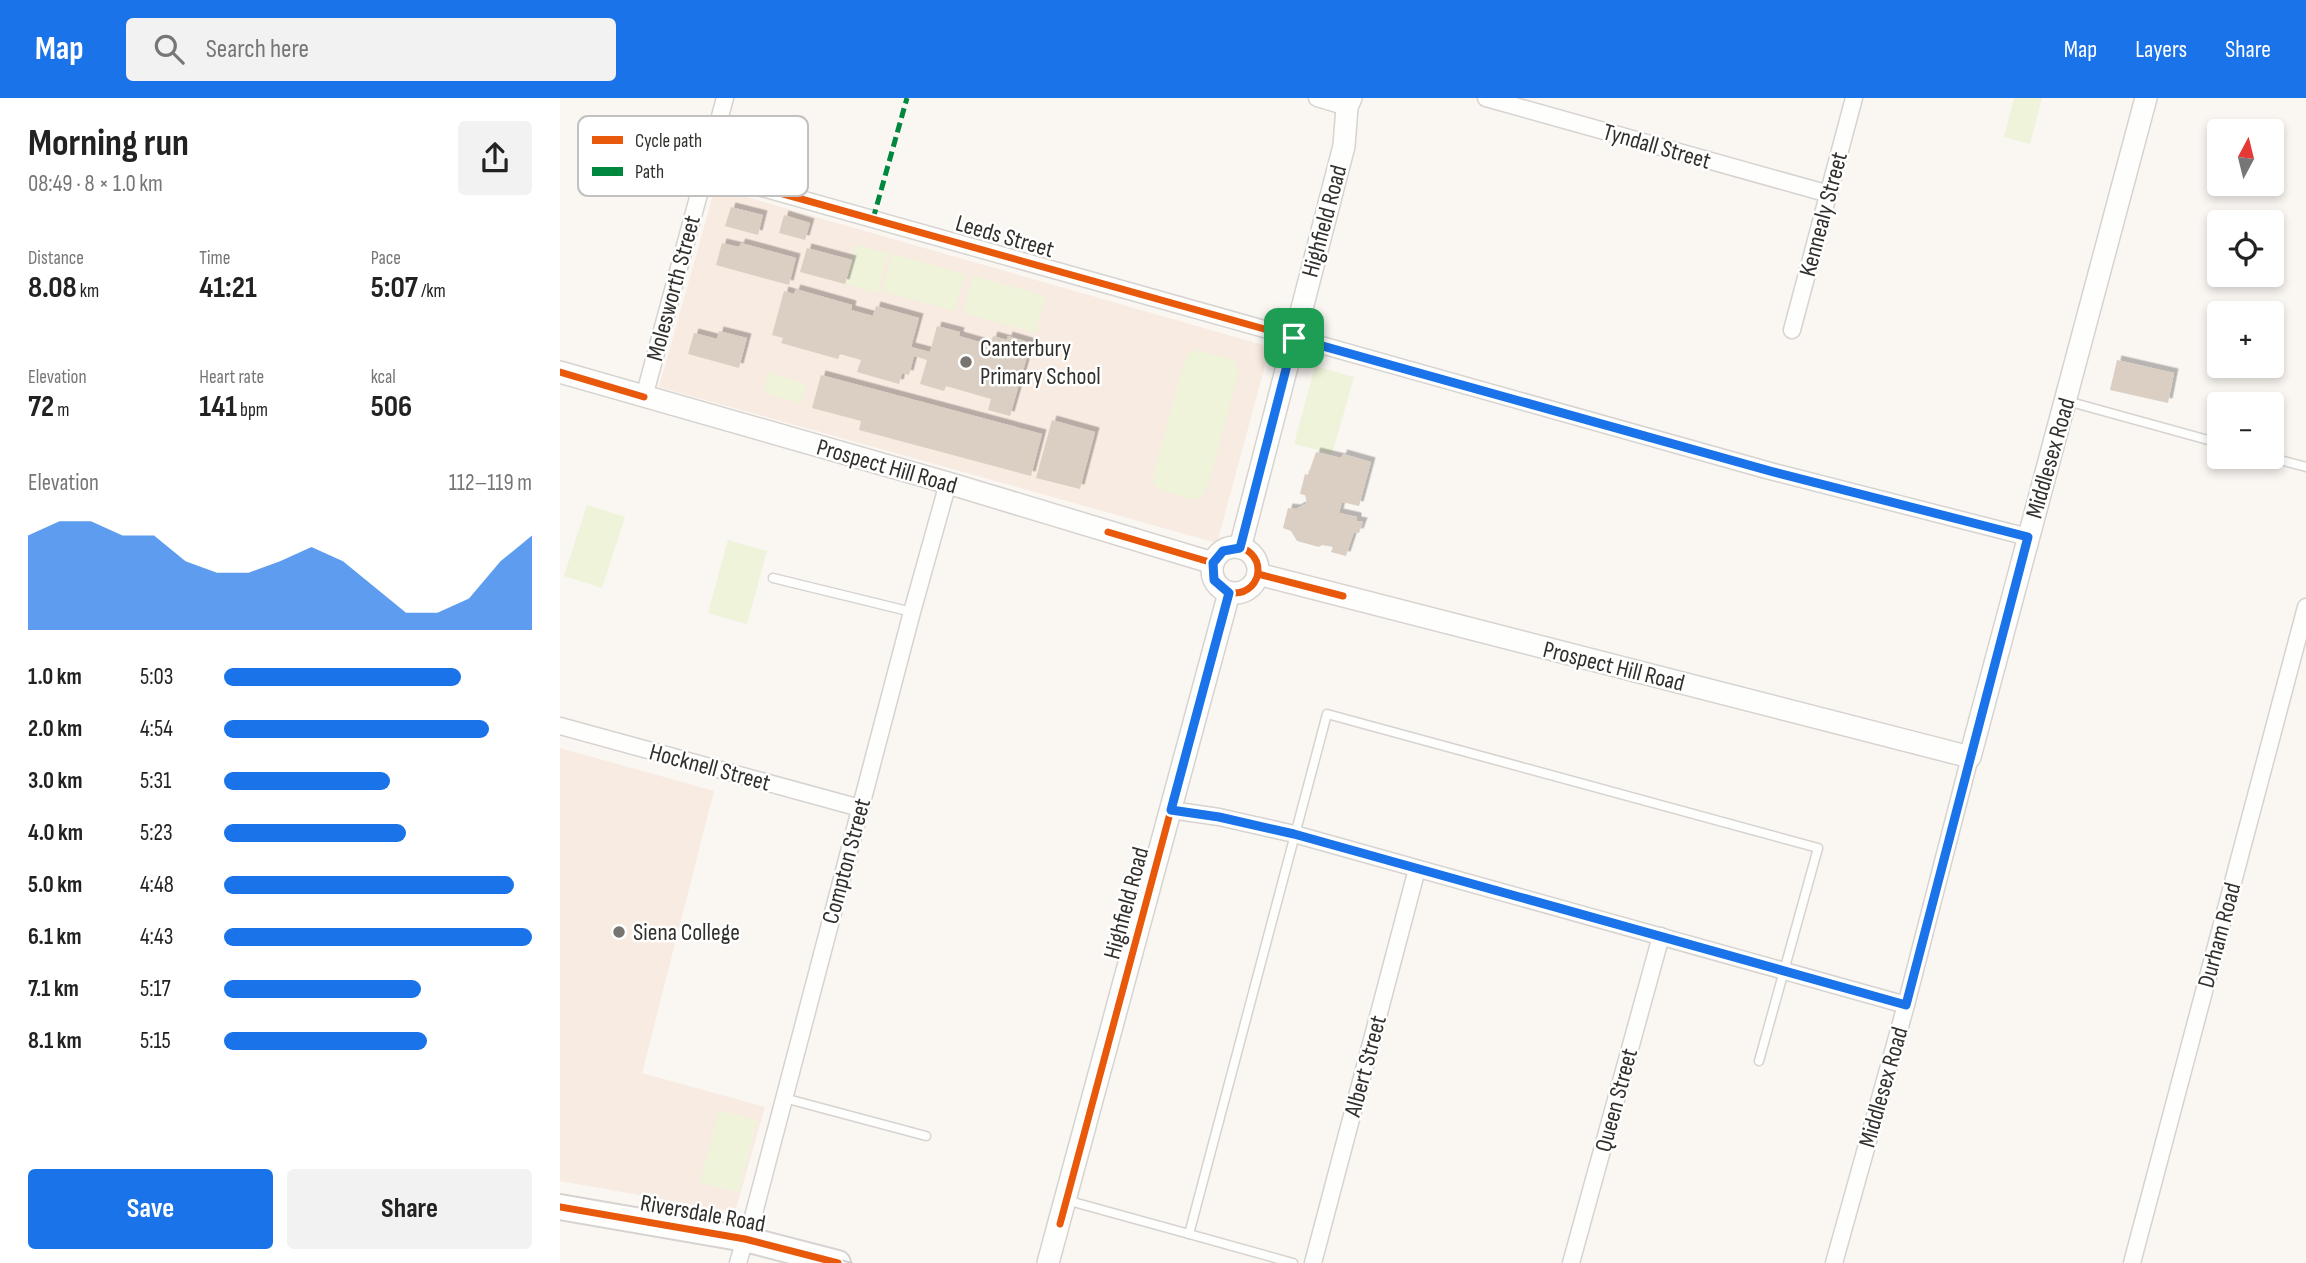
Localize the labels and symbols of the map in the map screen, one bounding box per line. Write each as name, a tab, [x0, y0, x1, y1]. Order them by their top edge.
legend	[578, 116, 808, 196]
street label: Tyndall Street	[1600, 117, 1714, 176]
north arrow	[2207, 119, 2284, 196]
text: Cycle path	[635, 130, 702, 153]
street label: Kennealy Street	[1793, 149, 1854, 280]
text: Path	[635, 161, 664, 184]
street label: Highfield Road	[1296, 162, 1353, 280]
street label: Leeds Street	[952, 209, 1057, 264]
street label: Molesworth Street	[640, 212, 707, 364]
pin	[1264, 308, 1324, 368]
place label: Canterbury Primary School	[980, 334, 1101, 391]
marker: Canterbury Primary School	[958, 354, 974, 370]
street label: Middlesex Road	[2019, 395, 2081, 522]
street label: Prospect Hill Road	[813, 433, 960, 500]
street label: Prospect Hill Road	[1540, 635, 1688, 698]
street label: Hocknell Street	[646, 737, 774, 798]
street label: Compton Street	[816, 795, 877, 927]
street label: Highfield Road	[1098, 844, 1155, 962]
street label: Durham Road	[2192, 879, 2247, 991]
place label: Siena College	[633, 918, 740, 947]
marker: Siena College	[611, 924, 627, 940]
street label: Albert Street	[1338, 1012, 1393, 1121]
street label: Middlesex Road	[1852, 1024, 1914, 1151]
street label: Queen Street	[1589, 1045, 1644, 1155]
street label: Riversdale Road	[638, 1188, 768, 1239]

